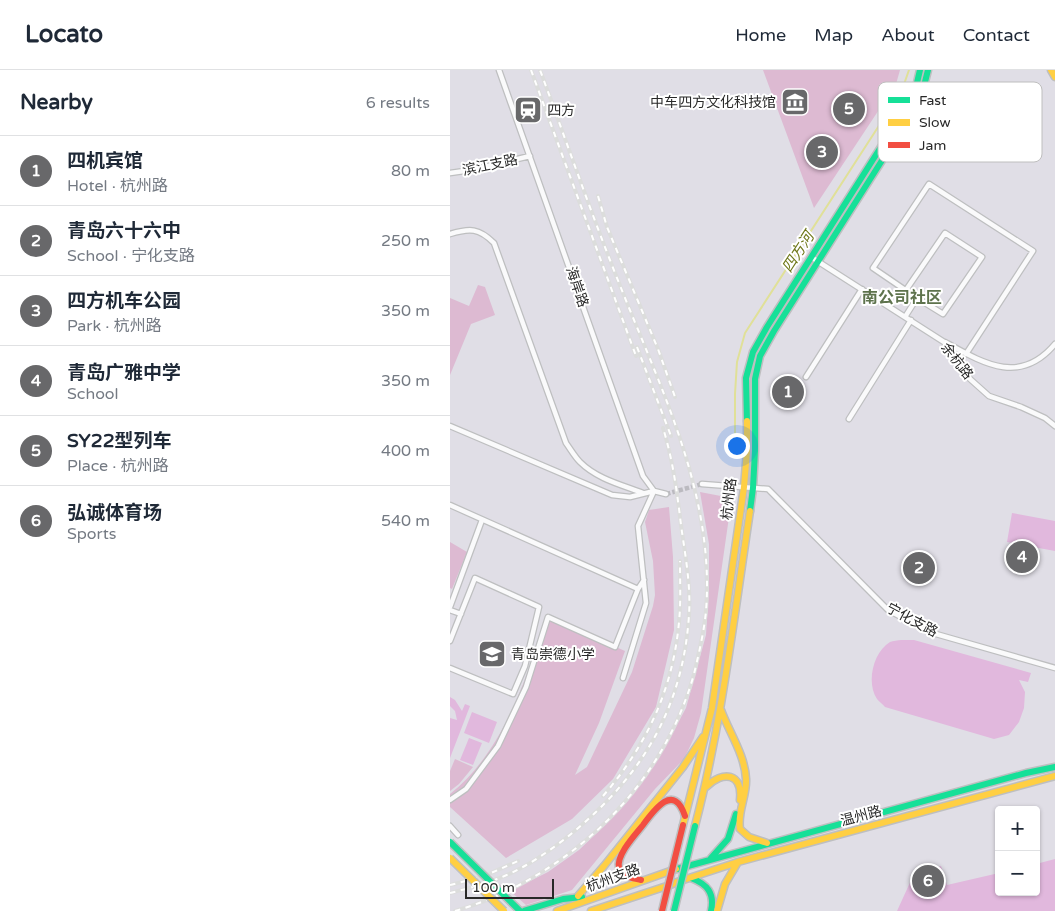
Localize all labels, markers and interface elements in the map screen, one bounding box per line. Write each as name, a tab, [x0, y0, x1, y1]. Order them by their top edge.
text: Locato	[25, 20, 103, 49]
text: Home	[735, 24, 786, 46]
text: Map	[814, 24, 853, 46]
text: About	[881, 24, 935, 46]
text: Contact	[963, 24, 1030, 46]
legend	[878, 82, 1042, 162]
museum icon: 中车四方文化科技馆	[780, 87, 810, 117]
text: Nearby	[20, 90, 93, 115]
pin: 5	[833, 90, 865, 128]
text: Fast	[919, 92, 947, 109]
text: 6 results	[366, 93, 430, 113]
place label: 中车四方文化科技馆	[650, 94, 776, 111]
station icon: 四方	[513, 95, 543, 125]
place label: 四方	[547, 102, 575, 119]
text: Slow	[919, 114, 951, 131]
pin: 3	[806, 133, 838, 171]
text: Jam	[919, 137, 946, 154]
text: 四机宾馆	[67, 150, 143, 172]
street label: 滨江支路	[461, 151, 519, 179]
text: 1	[31, 161, 41, 181]
text: 80 m	[391, 161, 430, 181]
text: Hotel · 杭州路	[67, 176, 168, 196]
text: 青岛六十六中	[67, 220, 181, 242]
water label: 四方河	[778, 226, 819, 276]
text: 2	[31, 231, 41, 251]
text: 250 m	[381, 231, 430, 251]
text: School · 宁化支路	[67, 246, 195, 266]
street label: 海岸路	[562, 264, 592, 310]
district label: 南公司社区	[862, 288, 942, 308]
text: 四方机车公园	[67, 290, 181, 312]
text: 3	[31, 301, 41, 321]
text: 350 m	[381, 301, 430, 321]
text: Park · 杭州路	[67, 316, 162, 336]
street label: 余杭路	[937, 339, 977, 383]
text: 青岛广雅中学	[67, 362, 181, 384]
text: 4	[31, 371, 41, 391]
text: 350 m	[381, 371, 430, 391]
pin: 1	[772, 373, 804, 411]
text: School	[67, 384, 119, 404]
text: SY22型列车	[67, 430, 172, 452]
your location	[724, 433, 750, 459]
text: 5	[31, 441, 41, 461]
text: 400 m	[381, 441, 430, 461]
text: Place · 杭州路	[67, 456, 169, 476]
street label: 杭州路	[718, 477, 740, 521]
text: 弘诚体育场	[67, 502, 162, 524]
text: 6	[31, 511, 41, 531]
text: 540 m	[381, 511, 430, 531]
text: Sports	[67, 524, 116, 544]
pin: 4	[1006, 538, 1038, 576]
pin: 2	[903, 549, 935, 587]
street label: 宁化支路	[883, 599, 941, 641]
school or university icon: 青岛崇德小学	[477, 639, 507, 669]
place label: 青岛崇德小学	[511, 646, 595, 663]
street label: 温州路	[839, 802, 883, 830]
map controls	[995, 806, 1040, 896]
button: +	[995, 806, 1040, 851]
button: −	[995, 851, 1040, 896]
street label: 杭州支路	[584, 860, 642, 896]
pin: 6	[912, 862, 944, 900]
scale bar	[465, 876, 554, 899]
text: 100 m	[472, 879, 515, 896]

